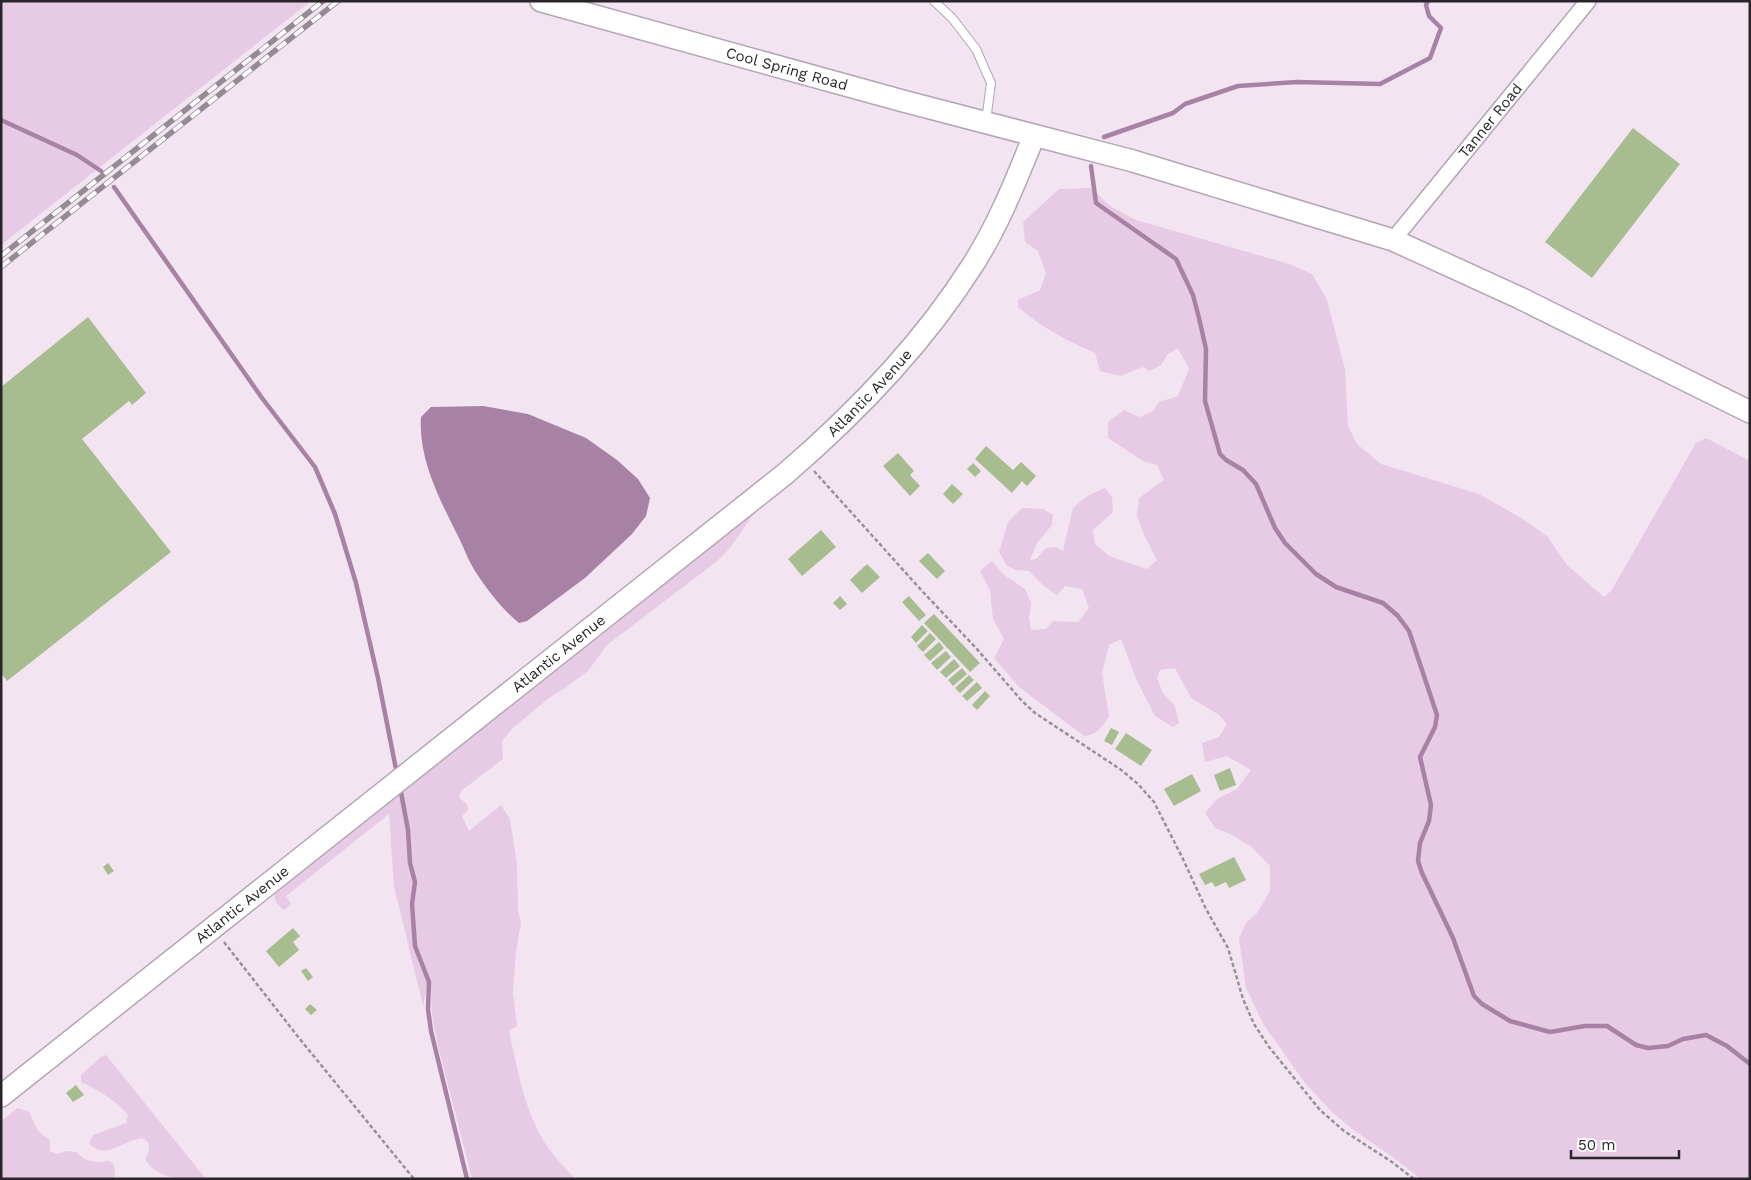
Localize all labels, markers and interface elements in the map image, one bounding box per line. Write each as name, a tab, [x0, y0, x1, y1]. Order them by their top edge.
street label: Cool Spring Road	[724, 43, 850, 94]
street label: Tanner Road	[1455, 80, 1526, 162]
street label: Atlantic Avenue	[824, 346, 916, 440]
street label: Atlantic Avenue	[508, 611, 609, 696]
street label: Atlantic Avenue	[192, 862, 293, 947]
scale bar	[1571, 1128, 1678, 1160]
text: 50 m	[1578, 1136, 1615, 1154]

